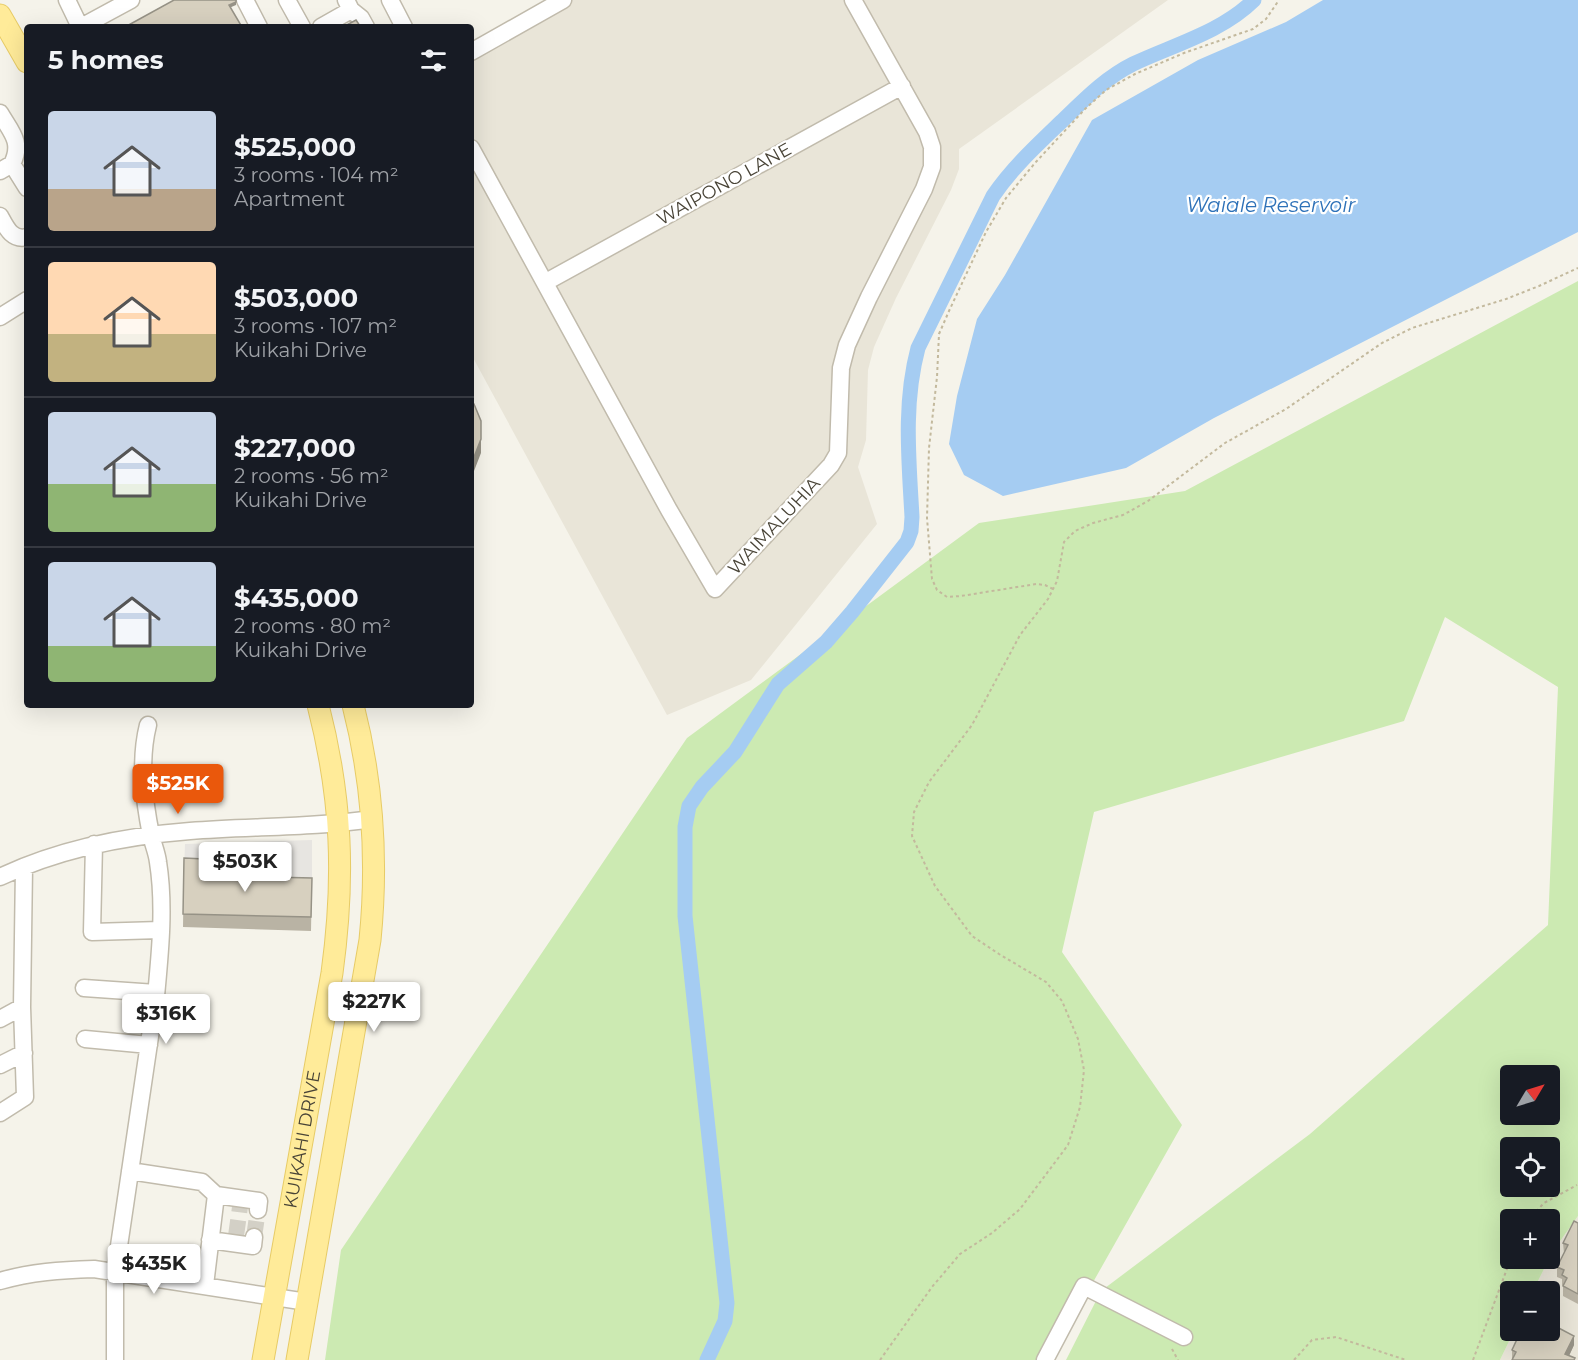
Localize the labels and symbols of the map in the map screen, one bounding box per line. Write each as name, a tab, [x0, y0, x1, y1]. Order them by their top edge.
street label: WAIPONO LANE	[653, 138, 795, 230]
water label: Waiale Reservoir	[1186, 193, 1357, 217]
street label: WAIMALUHIA	[723, 473, 825, 579]
pin: $525K	[136, 764, 220, 815]
pin: $503K	[203, 842, 287, 893]
pin: $227K	[332, 982, 416, 1033]
pin: $316K	[124, 994, 208, 1045]
north arrow	[1500, 1065, 1560, 1125]
street label: KUIKAHI DRIVE	[279, 1069, 325, 1210]
pin: $435K	[112, 1244, 196, 1295]

